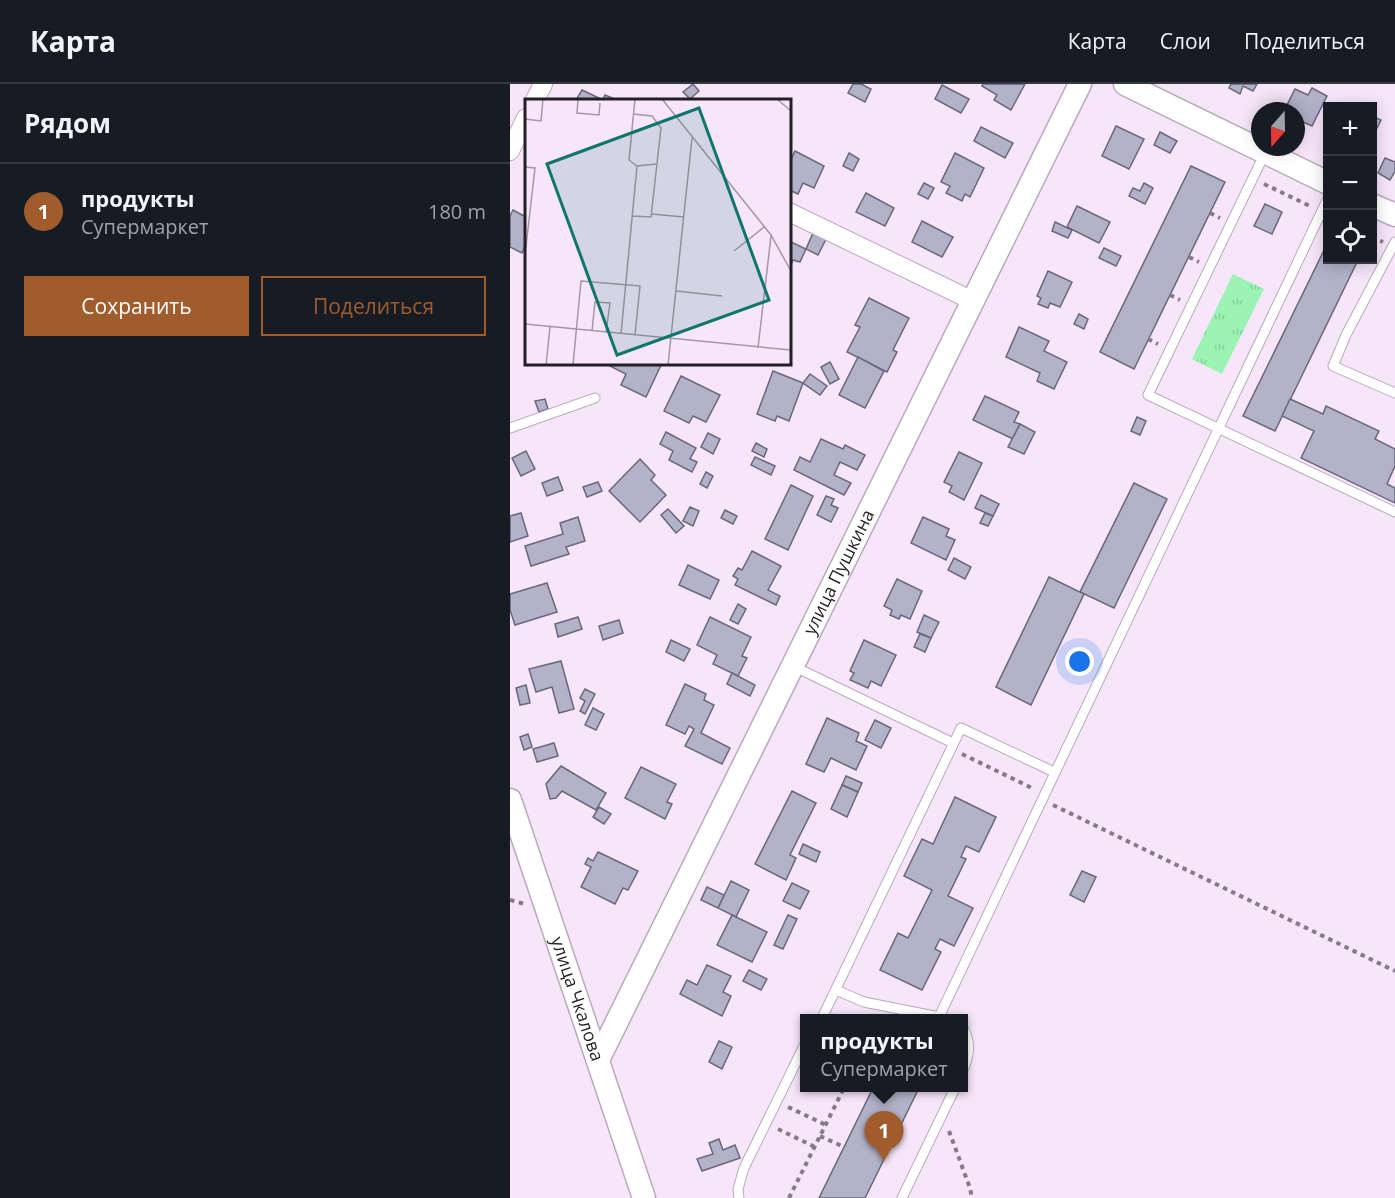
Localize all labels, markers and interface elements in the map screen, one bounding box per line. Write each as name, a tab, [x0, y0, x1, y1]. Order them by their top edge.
text: Карта	[30, 22, 116, 60]
text: Карта	[1068, 27, 1127, 55]
text: Слои	[1160, 27, 1211, 55]
text: Поделиться	[1244, 27, 1365, 55]
inset map	[525, 99, 790, 364]
north arrow	[1251, 102, 1305, 156]
map controls	[1323, 102, 1377, 264]
button: +	[1323, 102, 1377, 156]
text: Рядом	[24, 105, 111, 141]
button: −	[1323, 156, 1377, 210]
text: продукты	[81, 183, 195, 213]
text: 1	[38, 198, 49, 225]
text: 180 m	[428, 198, 486, 225]
button: locate	[1323, 210, 1377, 264]
text: Супермаркет	[81, 213, 208, 240]
button: Сохранить	[24, 276, 249, 336]
button: Поделиться	[261, 276, 486, 336]
street label: улица Пушкина	[797, 505, 879, 639]
your location	[1065, 647, 1094, 676]
street label: улица Чкалова	[546, 933, 610, 1064]
popup	[800, 1014, 968, 1092]
text: продукты	[820, 1025, 934, 1055]
text: Супермаркет	[820, 1055, 948, 1082]
pin: 1	[864, 1112, 904, 1161]

